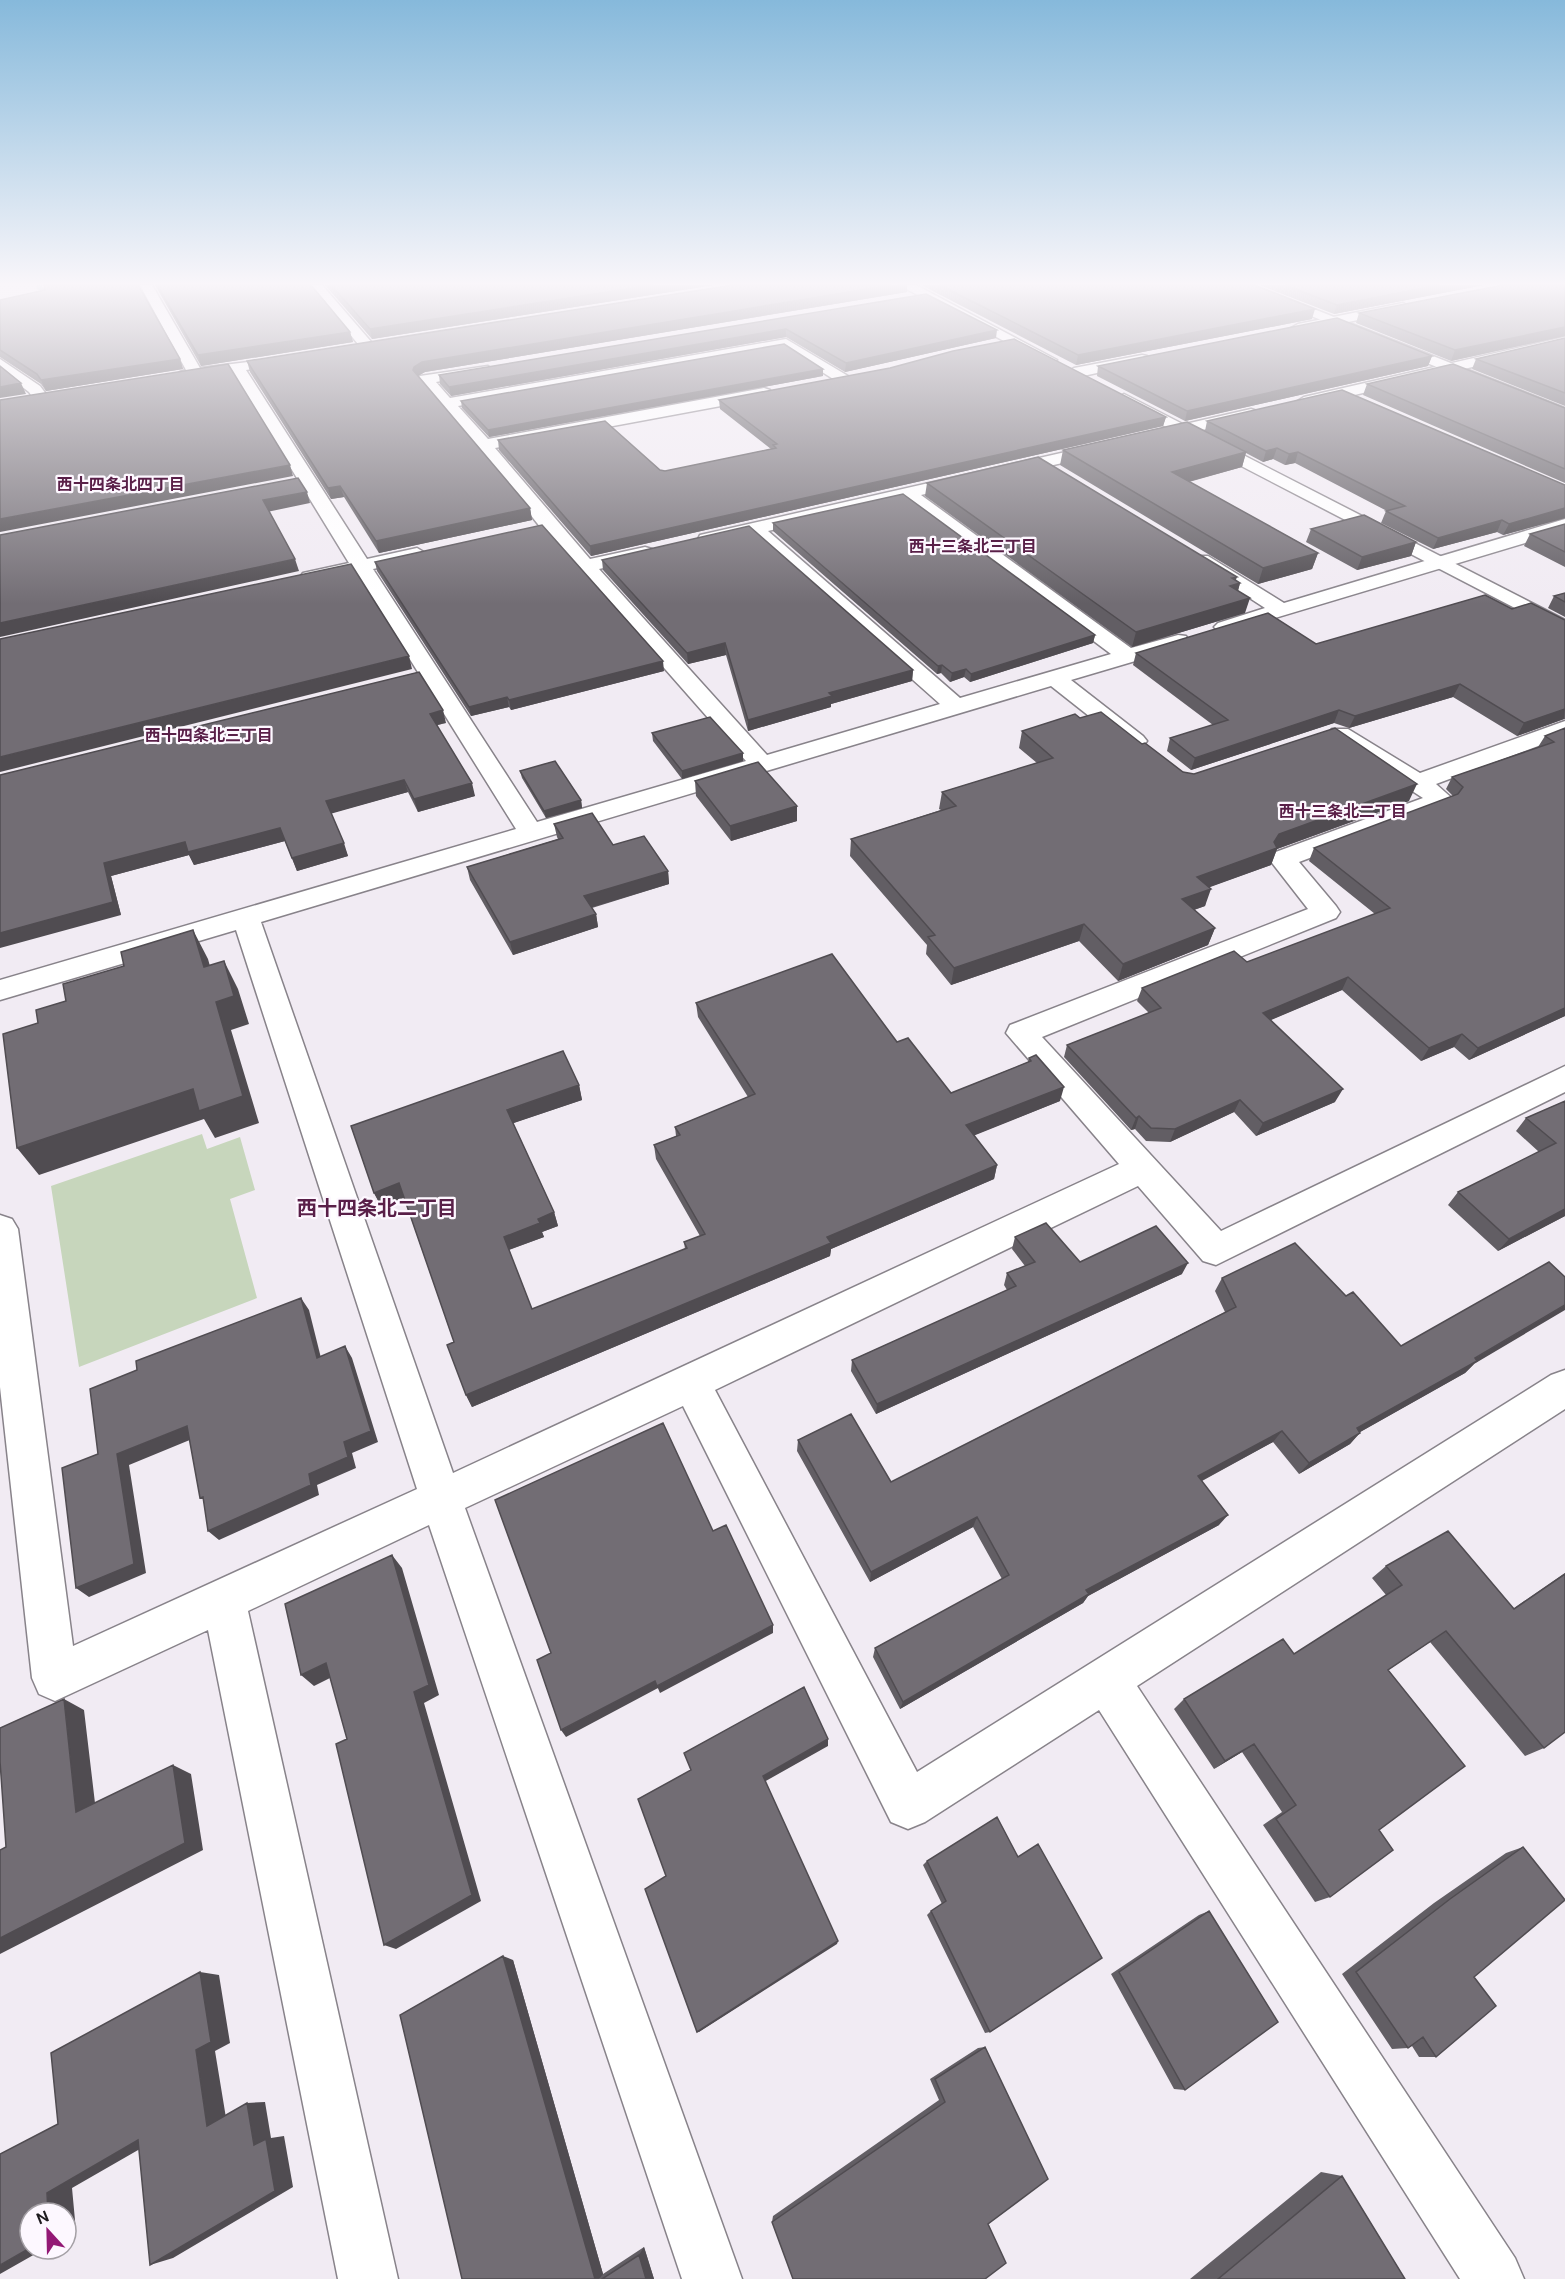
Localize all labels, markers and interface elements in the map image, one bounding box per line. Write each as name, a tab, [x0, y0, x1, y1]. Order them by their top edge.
district label: 西十四条北四丁目	[57, 474, 185, 495]
district label: 西十三条北三丁目	[909, 536, 1037, 557]
district label: 西十四条北三丁目	[145, 725, 273, 746]
district label: 西十三条北二丁目	[1279, 801, 1407, 822]
district label: 西十四条北二丁目	[297, 1195, 457, 1221]
north arrow	[18, 2201, 78, 2261]
text: N	[33, 2206, 52, 2229]

